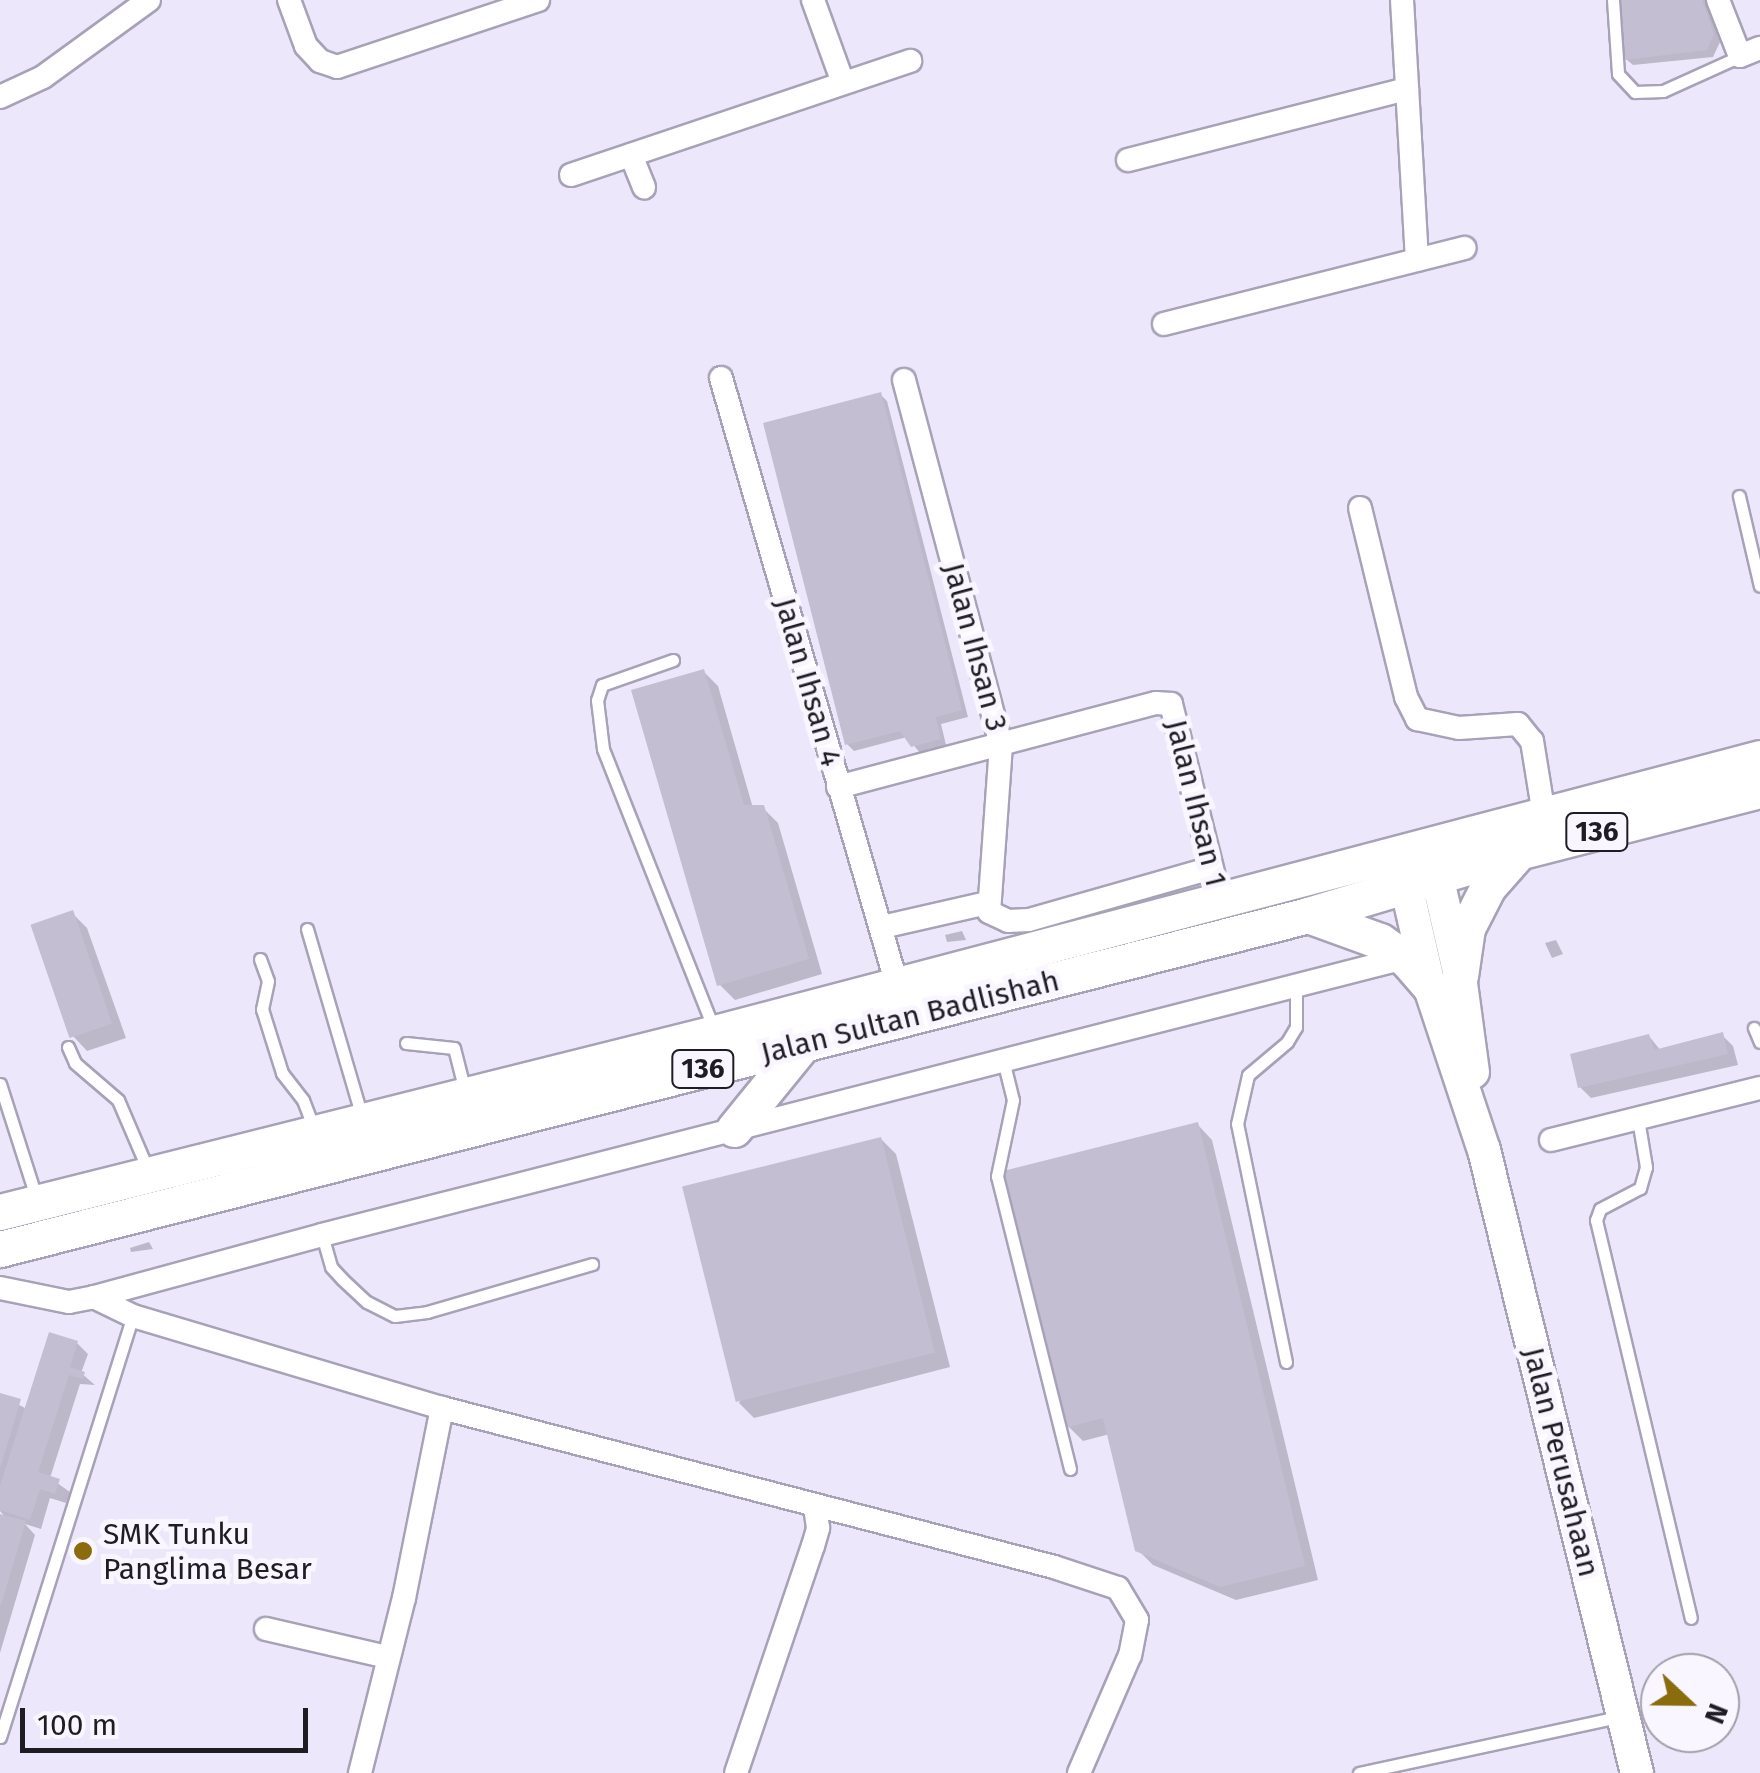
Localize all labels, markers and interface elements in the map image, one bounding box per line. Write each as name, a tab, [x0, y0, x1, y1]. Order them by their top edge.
street label: Jalan Ihsan 3	[935, 559, 1015, 735]
street label: Jalan Ihsan 4	[767, 594, 849, 770]
street label: Jalan Ihsan 1	[1158, 716, 1234, 890]
road number: 136	[1564, 809, 1630, 855]
street label: Jalan Sultan Badlishah	[757, 963, 1063, 1071]
road number: 136	[670, 1046, 736, 1092]
street label: Jalan Perusahaan	[1515, 1344, 1607, 1580]
place label: SMK Tunku Panglima Besar	[103, 1516, 312, 1586]
marker: SMK Tunku Panglima Besar	[72, 1540, 94, 1562]
north arrow	[1640, 1653, 1740, 1753]
scale bar	[25, 1688, 312, 1750]
text: N	[1698, 1699, 1735, 1728]
text: 100 m	[37, 1707, 117, 1743]

